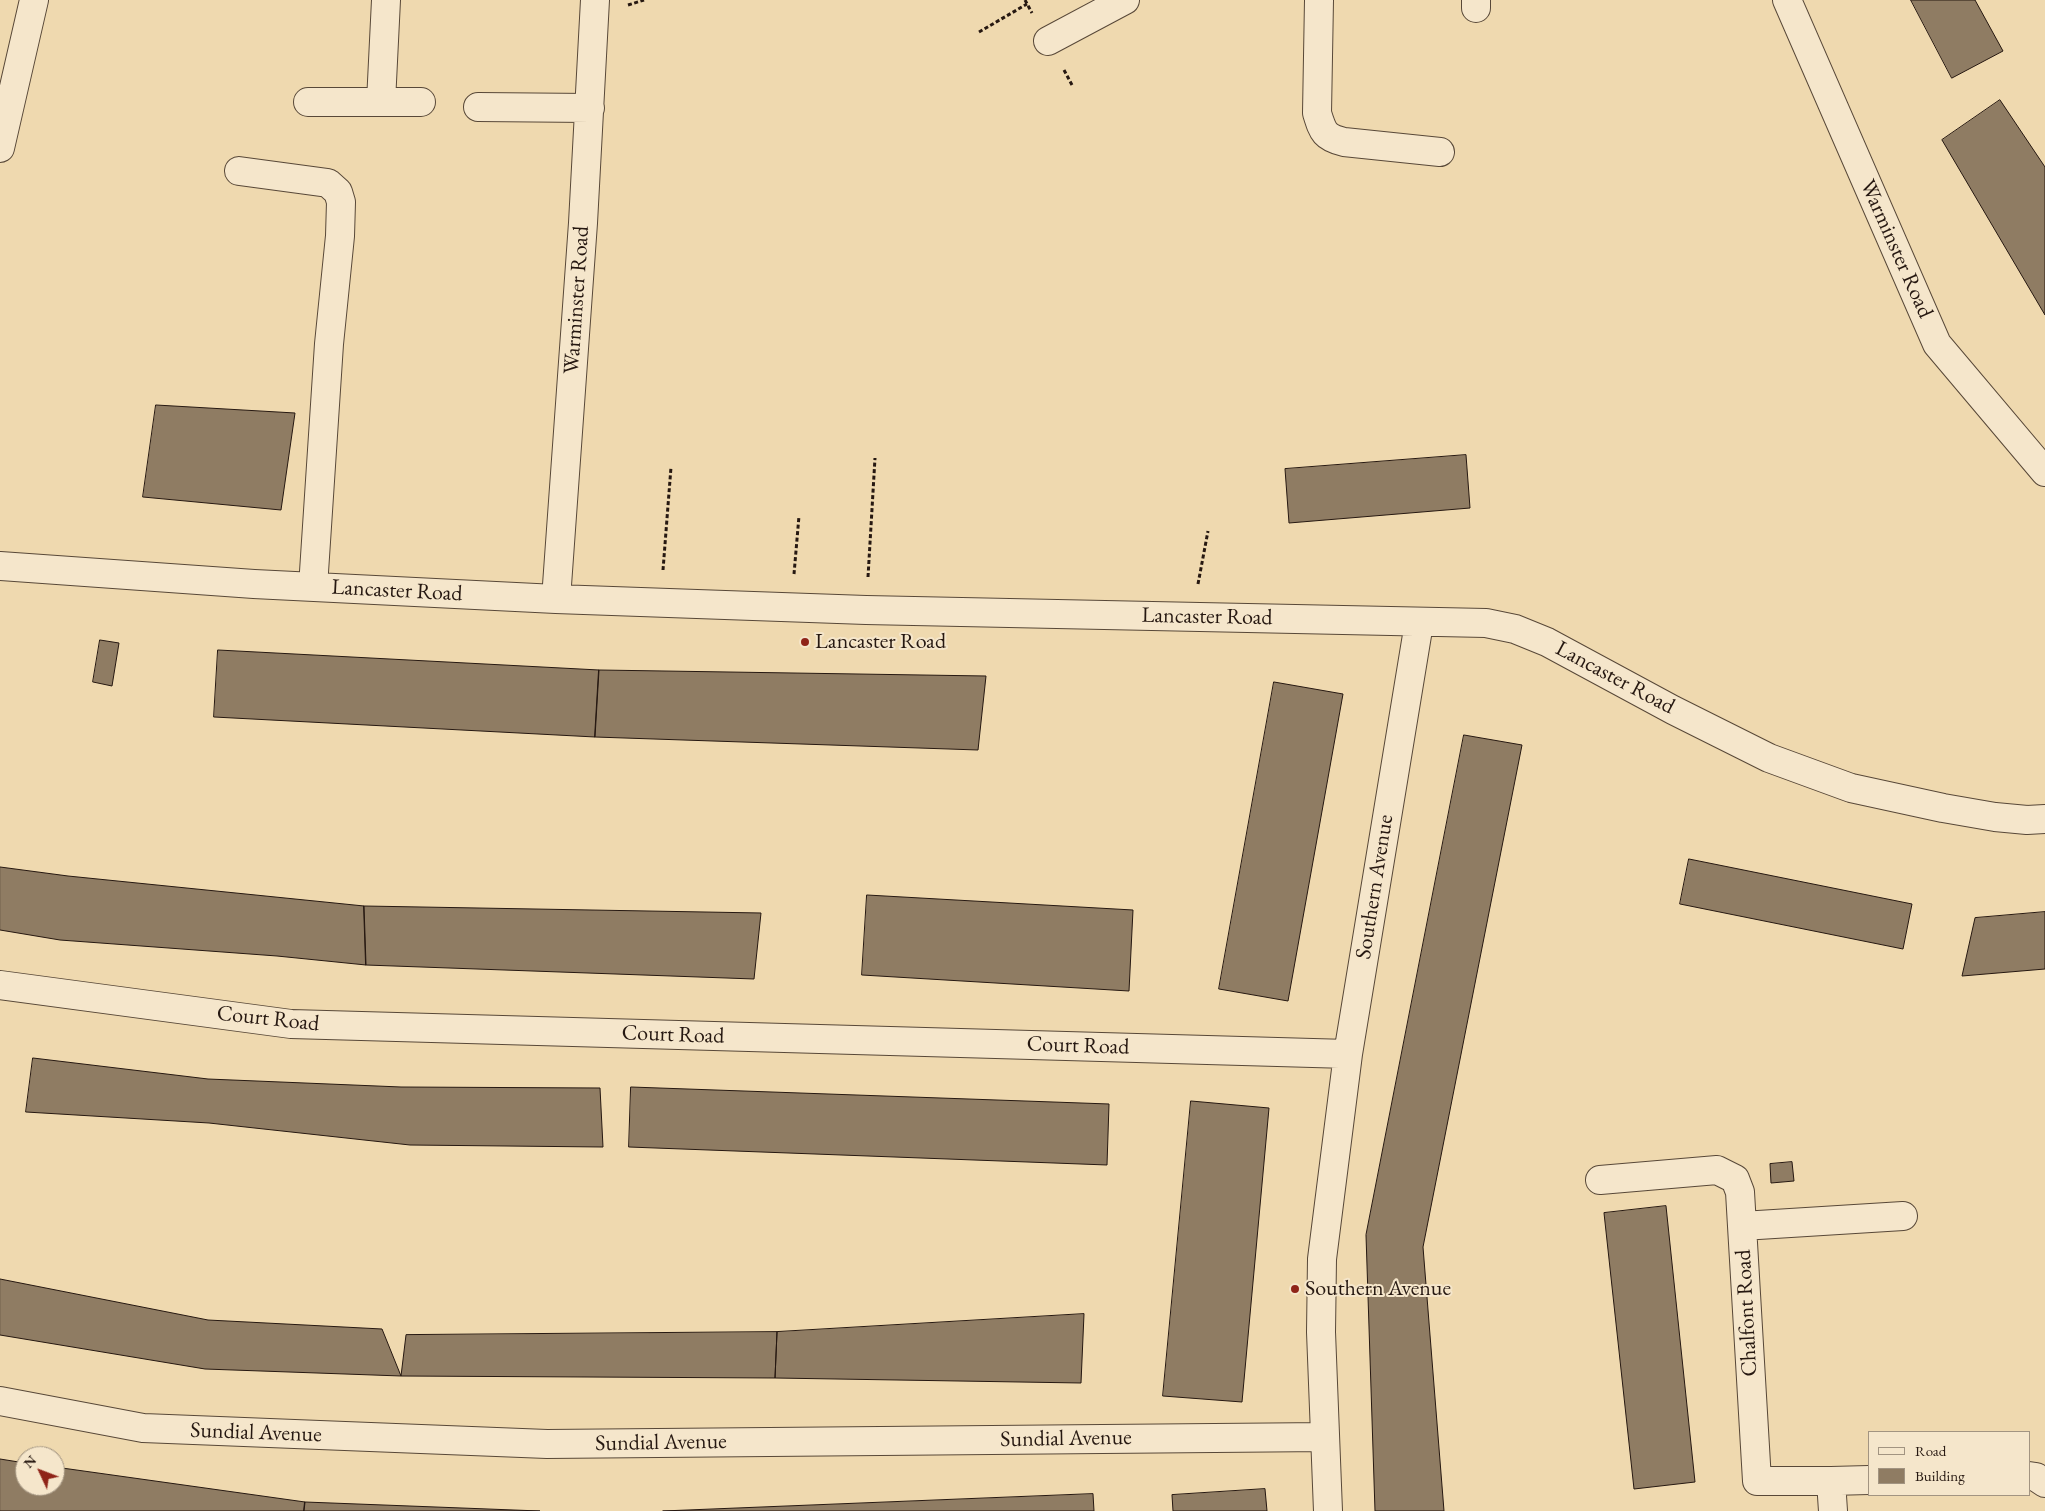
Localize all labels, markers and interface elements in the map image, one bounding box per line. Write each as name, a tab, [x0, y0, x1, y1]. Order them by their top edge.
street label: Warminster Road	[1854, 176, 1938, 322]
street label: Warminster Road	[559, 225, 595, 375]
street label: Lancaster Road	[331, 574, 463, 608]
street label: Lancaster Road	[1141, 603, 1273, 631]
place label: Lancaster Road	[815, 629, 946, 655]
marker: Lancaster Road	[799, 636, 811, 648]
street label: Lancaster Road	[1551, 636, 1679, 720]
street label: Southern Avenue	[1351, 813, 1399, 961]
street label: Court Road	[215, 1000, 321, 1038]
street label: Court Road	[621, 1020, 725, 1050]
street label: Court Road	[1026, 1031, 1130, 1061]
street label: Chalfont Road	[1730, 1249, 1764, 1377]
place label: Southern Avenue	[1305, 1276, 1451, 1302]
marker: Southern Avenue	[1289, 1283, 1301, 1295]
street label: Sundial Avenue	[190, 1418, 322, 1448]
street label: Sundial Avenue	[1000, 1425, 1132, 1453]
street label: Sundial Avenue	[595, 1429, 727, 1457]
legend	[1868, 1431, 2030, 1496]
text: Road	[1915, 1441, 1946, 1460]
north arrow	[15, 1446, 65, 1496]
text: N	[19, 1451, 40, 1472]
text: Building	[1915, 1466, 1965, 1485]

